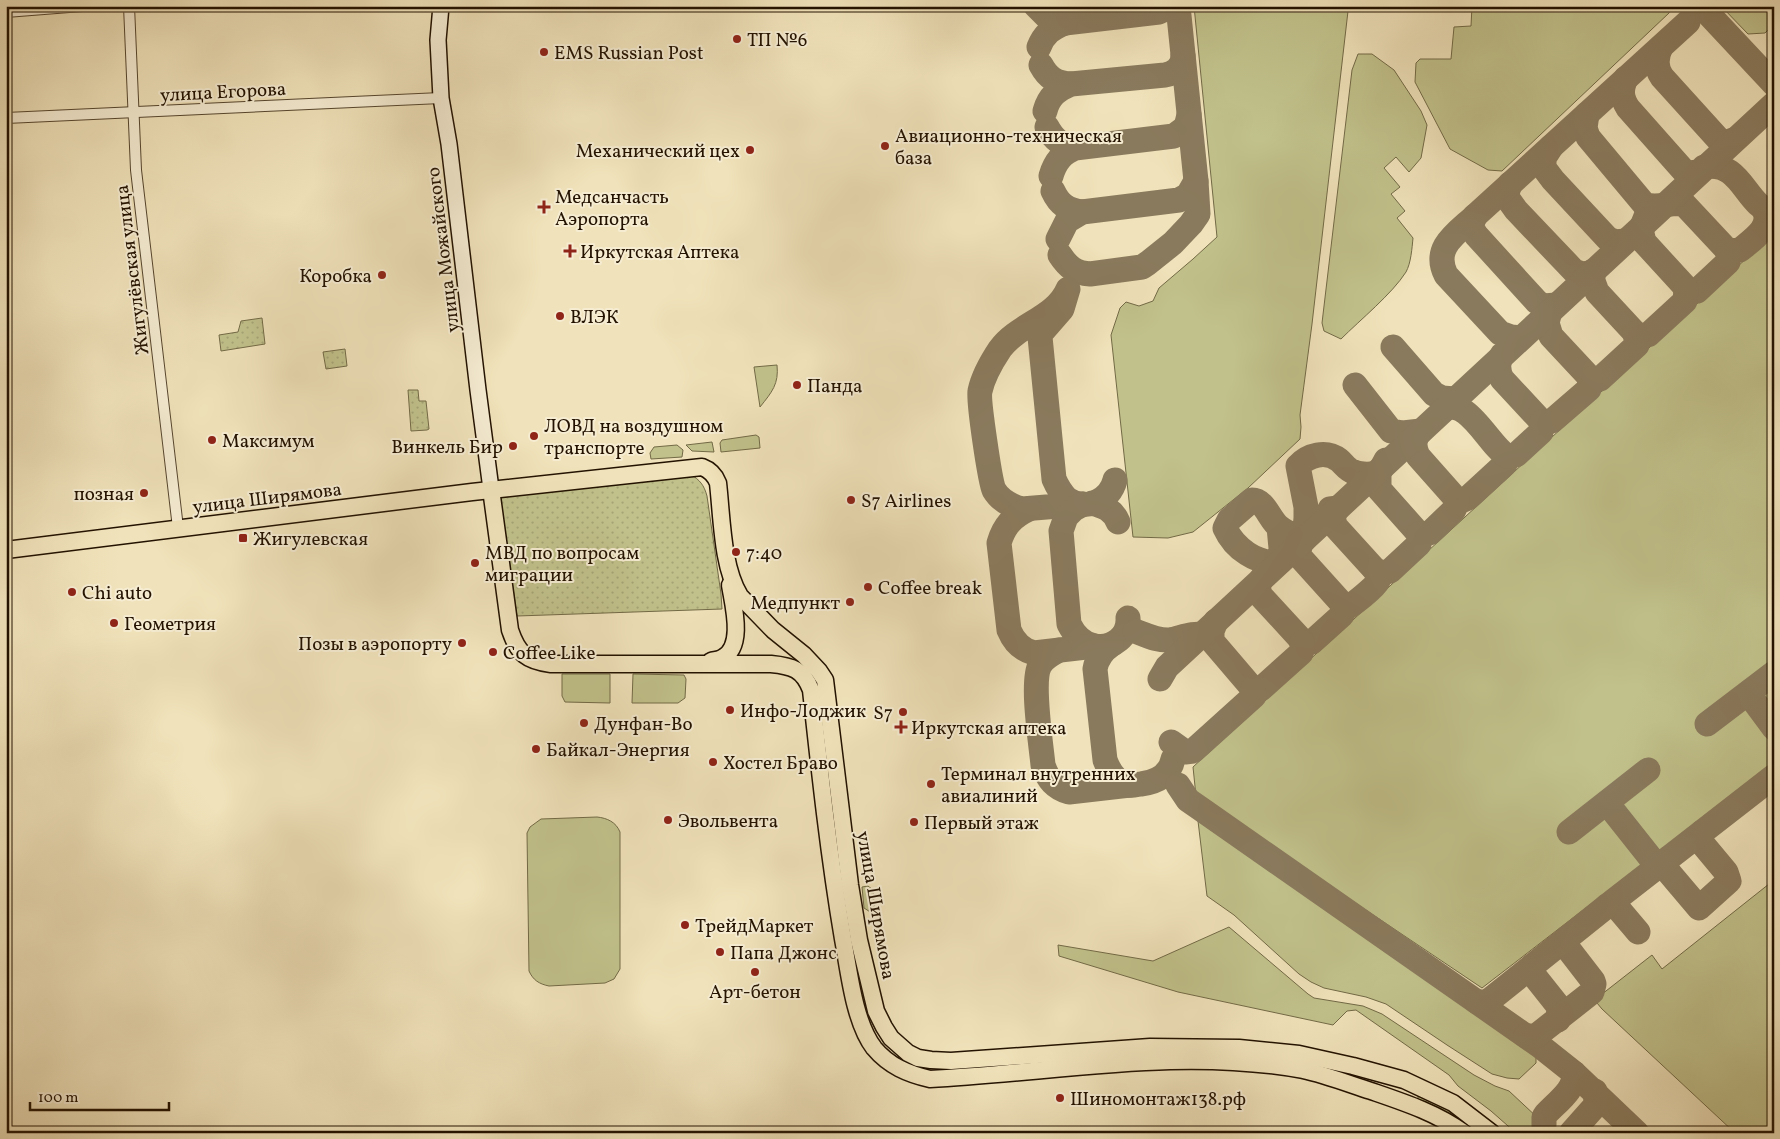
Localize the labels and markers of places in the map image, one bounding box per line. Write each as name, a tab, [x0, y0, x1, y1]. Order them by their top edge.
place label: ТП №6	[747, 28, 807, 54]
marker: ТП №6	[731, 33, 743, 45]
place label: EMS Russian Рost	[554, 41, 704, 67]
marker: EMS Russian Рost	[538, 46, 550, 58]
place label: Авиационно-техническая база	[895, 124, 1122, 172]
place label: Механический цех	[576, 139, 740, 165]
marker: Авиационно-техническая база	[879, 140, 891, 152]
marker: Механический цех	[744, 144, 756, 156]
place label: Медсанчасть Аэропорта	[555, 185, 669, 233]
marker: Медсанчасть Аэропорта	[537, 200, 551, 214]
place label: Иркутская Аптека	[580, 240, 739, 266]
marker: Иркутская Аптека	[564, 245, 576, 257]
place label: Коробка	[299, 264, 372, 290]
marker: Коробка	[376, 269, 388, 281]
place label: ВЛЭК	[570, 305, 619, 331]
marker: ВЛЭК	[554, 310, 566, 322]
place label: Панда	[807, 374, 862, 400]
marker: Панда	[791, 379, 803, 391]
place label: ЛОВД на воздушном транспорте	[544, 414, 723, 462]
place label: Максимум	[222, 429, 315, 455]
marker: ЛОВД на воздушном транспорте	[528, 430, 540, 442]
marker: Максимум	[206, 434, 218, 446]
place label: Винкель Бир	[391, 435, 503, 461]
marker: Винкель Бир	[507, 440, 519, 452]
place label: позная	[74, 482, 134, 508]
marker: позная	[138, 487, 150, 499]
place label: S7 Airlines	[861, 489, 951, 515]
marker: S7 Airlines	[845, 494, 857, 506]
place label: Жигулевская	[253, 527, 368, 553]
marker: Жигулевская	[237, 532, 249, 544]
place label: МВД по вопросам миграции	[485, 541, 639, 589]
place label: 7:40	[746, 541, 782, 567]
marker: 7:40	[730, 546, 742, 558]
marker: МВД по вопросам миграции	[469, 557, 481, 569]
place label: Coffee break	[878, 576, 982, 602]
place label: Chi auto	[82, 581, 152, 607]
marker: Coffee break	[862, 581, 874, 593]
marker: Chi auto	[66, 586, 78, 598]
place label: Медпункт	[751, 591, 840, 617]
marker: Медпункт	[844, 596, 856, 608]
place label: Геометрия	[124, 612, 216, 638]
marker: Геометрия	[108, 617, 120, 629]
place label: Позы в аэропорту	[298, 632, 452, 658]
marker: Позы в аэропорту	[456, 637, 468, 649]
place label: Coffee Like	[503, 641, 595, 667]
marker: Coffee Like	[487, 646, 499, 658]
place label: Инфо-Лоджик	[740, 699, 866, 725]
place label: S7	[873, 701, 893, 727]
marker: Инфо-Лоджик	[724, 704, 736, 716]
marker: S7	[897, 706, 909, 718]
place label: Дунфан-Во	[594, 712, 693, 738]
place label: Иркутская аптека	[911, 716, 1066, 742]
marker: Дунфан-Во	[578, 717, 590, 729]
marker: Иркутская аптека	[895, 721, 907, 733]
place label: Байкал-Энергия	[546, 738, 690, 764]
marker: Байкал-Энергия	[530, 743, 542, 755]
place label: Хостел Браво	[723, 751, 838, 777]
marker: Хостел Браво	[707, 756, 719, 768]
place label: Терминал внутренних авиалиний	[941, 762, 1136, 810]
marker: Терминал внутренних авиалиний	[925, 778, 937, 790]
place label: Эвольвента	[678, 809, 778, 835]
place label: Первый этаж	[924, 811, 1039, 837]
marker: Эвольвента	[662, 814, 674, 826]
marker: Первый этаж	[908, 816, 920, 828]
place label: ТрейдМаркет	[695, 914, 814, 940]
marker: ТрейдМаркет	[679, 919, 691, 931]
place label: Папа Джонс	[730, 941, 837, 967]
marker: Папа Джонс	[714, 946, 726, 958]
marker: Арт-бетон	[749, 966, 761, 978]
place label: Арт-бетон	[709, 980, 801, 1006]
place label: Шиномонтаж138.рф	[1070, 1087, 1246, 1113]
marker: Шиномонтаж138.рф	[1054, 1092, 1066, 1104]

